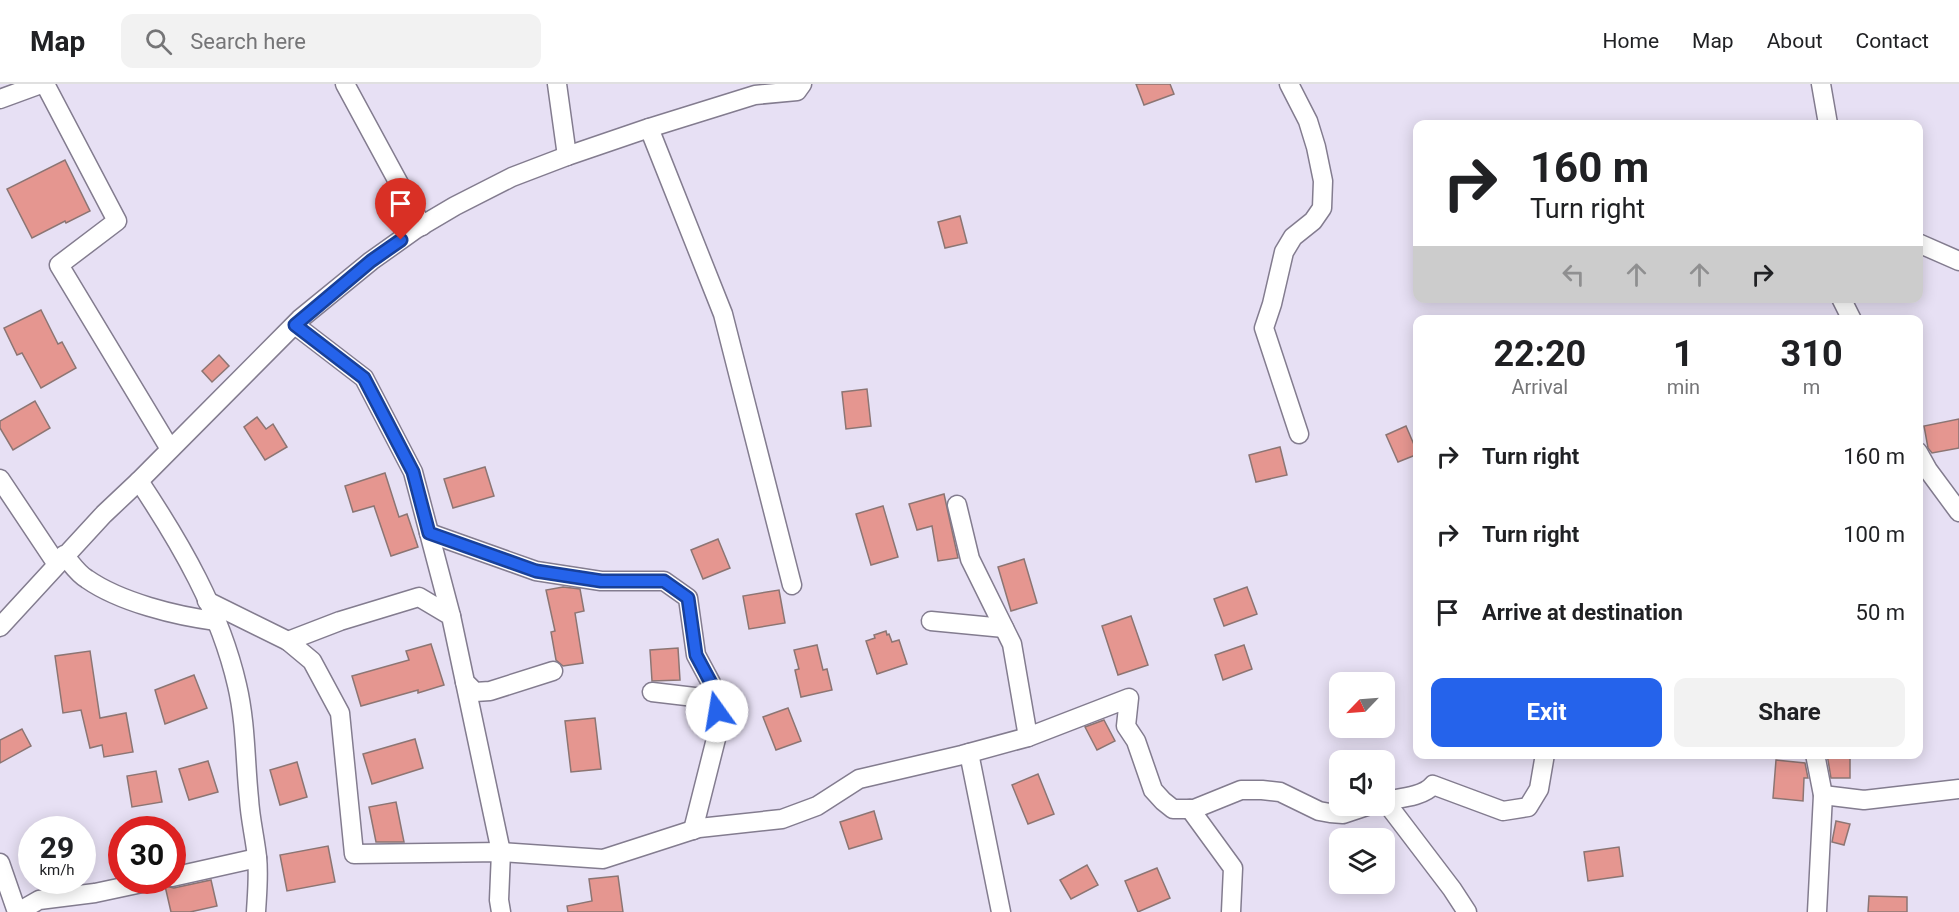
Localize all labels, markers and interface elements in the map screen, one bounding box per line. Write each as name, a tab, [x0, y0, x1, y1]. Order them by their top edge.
search box	[121, 14, 541, 68]
text: Map	[30, 25, 85, 58]
icon: search	[142, 25, 175, 58]
text: Search here	[190, 29, 306, 54]
text: Home	[1603, 29, 1659, 53]
text: Map	[1692, 29, 1734, 53]
text: About	[1767, 29, 1823, 53]
text: Contact	[1856, 29, 1929, 53]
text: 160 m	[1530, 143, 1649, 192]
icon: right	[1431, 144, 1509, 222]
pin	[375, 178, 426, 240]
icon: arrive	[384, 187, 417, 220]
text: Turn right	[1530, 193, 1645, 225]
icon: left	[1557, 258, 1590, 291]
icon: ahead	[1620, 258, 1653, 291]
icon: ahead	[1683, 258, 1716, 291]
icon: right	[1746, 258, 1779, 291]
text: 22:20	[1493, 333, 1586, 375]
text: 1	[1673, 333, 1694, 375]
text: 310	[1781, 333, 1843, 375]
text: Arrival	[1511, 375, 1568, 399]
text: min	[1667, 375, 1700, 399]
text: m	[1803, 375, 1820, 399]
icon: right	[1431, 440, 1464, 473]
text: Turn right	[1482, 444, 1579, 469]
text: 160 m	[1843, 444, 1905, 469]
icon: right	[1431, 518, 1464, 551]
text: Turn right	[1482, 522, 1579, 547]
text: 100 m	[1843, 522, 1905, 547]
icon: arrive	[1431, 596, 1464, 629]
text: Arrive at destination	[1482, 600, 1683, 625]
text: 50 m	[1856, 600, 1905, 625]
north arrow	[1329, 672, 1395, 738]
map controls	[1329, 672, 1395, 894]
button: Exit	[1431, 678, 1662, 747]
button: Share	[1674, 678, 1905, 747]
position arrow	[685, 679, 749, 743]
button: sound	[1329, 750, 1395, 816]
speed limit sign: 30	[108, 816, 186, 894]
button: layers	[1329, 828, 1395, 894]
text: 29	[40, 830, 74, 865]
text: km/h	[39, 861, 75, 879]

